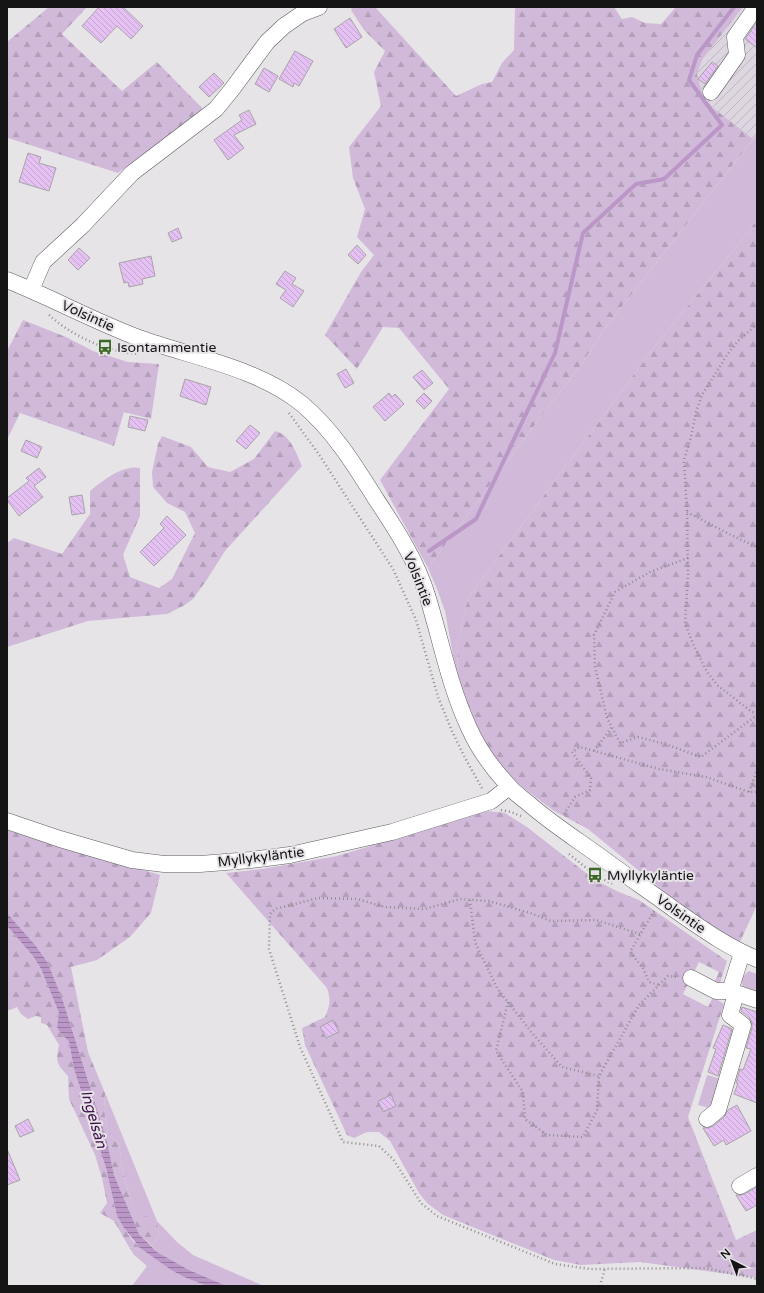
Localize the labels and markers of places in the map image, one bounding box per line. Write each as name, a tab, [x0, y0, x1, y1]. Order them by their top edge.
bus stop icon: Isontammentie	[96, 338, 114, 356]
place label: Isontammentie	[117, 339, 216, 356]
bus stop icon: Myllykyläntie	[586, 866, 604, 884]
place label: Myllykyläntie	[607, 867, 694, 884]

